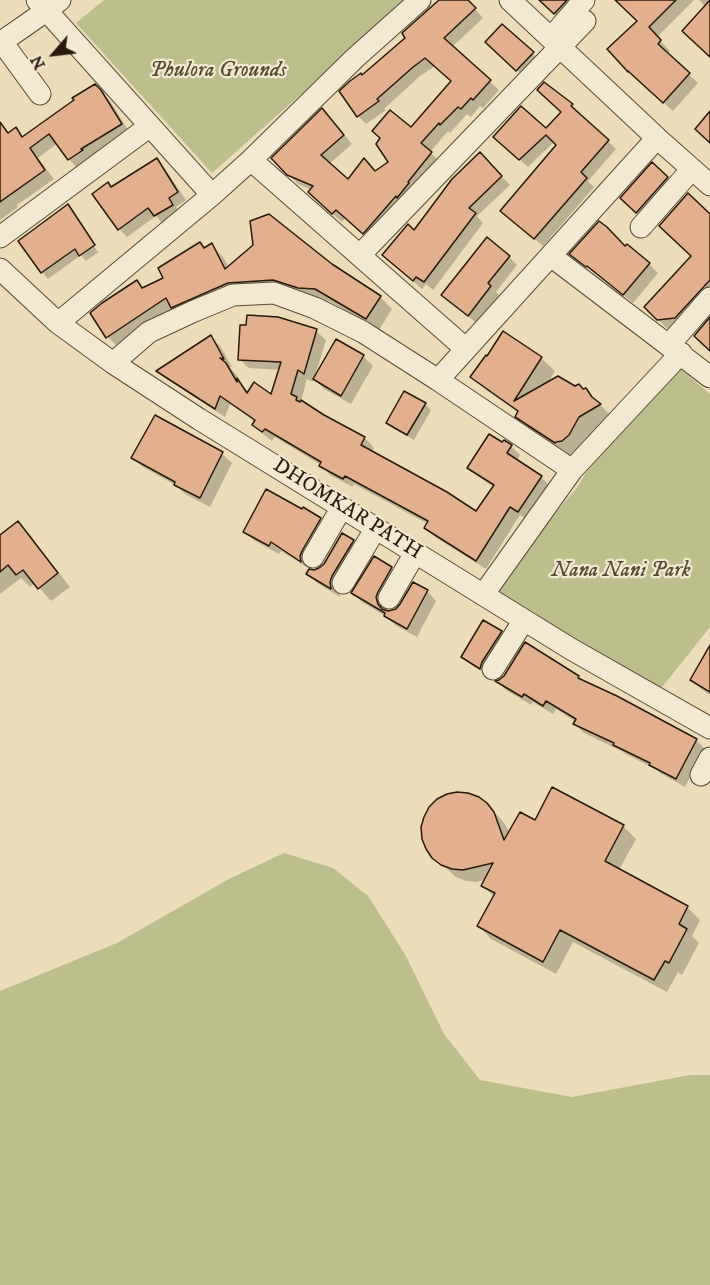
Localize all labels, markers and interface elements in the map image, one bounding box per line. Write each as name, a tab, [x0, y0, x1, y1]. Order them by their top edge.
north arrow	[24, 24, 84, 84]
text: N	[26, 52, 50, 73]
park label: Phulora Grounds	[150, 59, 286, 85]
street label: DHOMKAR PATH	[268, 454, 426, 566]
park label: Nana Nani Park	[551, 559, 691, 585]

